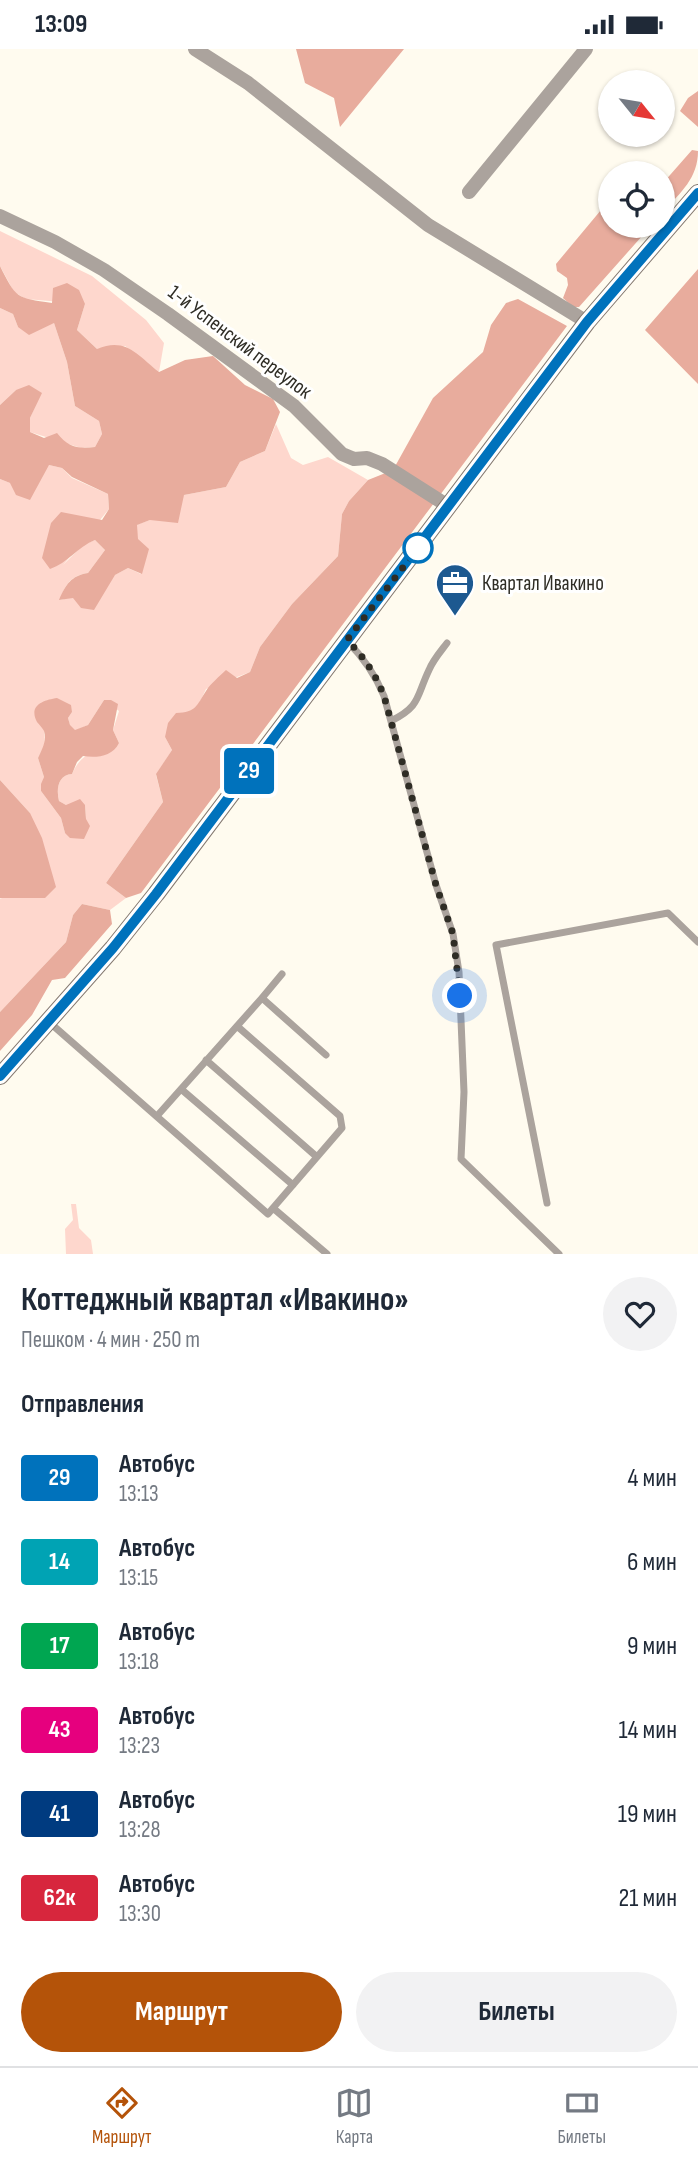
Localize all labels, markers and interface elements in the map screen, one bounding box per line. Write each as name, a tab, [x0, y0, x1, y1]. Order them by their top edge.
text: 13:09	[35, 9, 87, 40]
north arrow	[598, 70, 676, 147]
map controls	[598, 70, 675, 238]
button: locate	[598, 161, 675, 238]
street label: 1-й Успенский переулок	[163, 280, 317, 404]
unlabelled marker	[403, 533, 433, 563]
office icon: Квартал Ивакино	[434, 562, 476, 617]
place label: Квартал Ивакино	[482, 571, 604, 596]
line badge: 29	[218, 748, 280, 794]
text: 29	[238, 756, 260, 785]
your location	[442, 978, 477, 1013]
button: heart	[603, 1277, 677, 1351]
text: Коттеджный квартал «Ивакино»	[21, 1280, 409, 1320]
text: Пешком · 4 мин · 250 m	[21, 1326, 200, 1354]
text: Отправления	[21, 1389, 144, 1420]
text: Автобус	[119, 1449, 195, 1480]
text: 29	[49, 1463, 70, 1492]
text: 4 мин	[628, 1463, 677, 1494]
text: 13:13	[119, 1480, 159, 1508]
text: Автобус	[119, 1533, 195, 1564]
text: 14	[49, 1547, 70, 1576]
text: 6 мин	[627, 1547, 677, 1578]
text: 13:15	[119, 1564, 158, 1592]
text: Автобус	[119, 1617, 195, 1648]
text: 17	[50, 1631, 69, 1660]
text: 9 мин	[627, 1631, 677, 1662]
text: 13:18	[119, 1648, 159, 1676]
text: Автобус	[119, 1701, 195, 1732]
text: 43	[49, 1715, 70, 1744]
text: 14 мин	[618, 1715, 677, 1746]
text: 13:23	[119, 1732, 160, 1760]
text: Автобус	[119, 1785, 195, 1816]
text: 41	[49, 1799, 70, 1828]
text: 19 мин	[618, 1799, 677, 1830]
text: 13:28	[119, 1816, 161, 1844]
text: Автобус	[119, 1869, 195, 1900]
text: 62к	[43, 1883, 76, 1912]
text: 21 мин	[619, 1883, 677, 1914]
text: 13:30	[119, 1900, 161, 1928]
button: Маршрут	[21, 1972, 342, 2052]
button: Билеты	[356, 1972, 677, 2052]
tab: Маршрут	[92, 2084, 151, 2149]
tab: Карта	[335, 2084, 373, 2149]
tab: Билеты	[557, 2084, 606, 2149]

